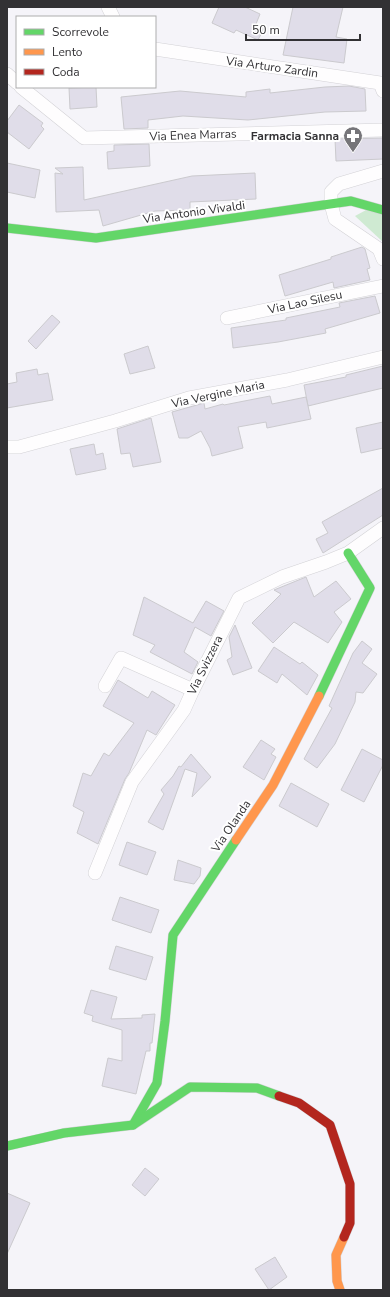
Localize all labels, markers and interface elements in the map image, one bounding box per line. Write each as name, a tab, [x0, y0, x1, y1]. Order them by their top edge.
legend	[16, 16, 156, 88]
scale bar	[246, 16, 360, 42]
text: 50 m	[252, 22, 280, 38]
text: Scorrevole	[52, 24, 109, 40]
text: Lento	[52, 44, 83, 60]
street label: Via Arturo Zardin	[224, 52, 319, 81]
text: Coda	[52, 64, 80, 80]
street label: Via Enea Marras	[148, 125, 237, 145]
pharmacy icon: Farmacia Sanna	[342, 125, 364, 153]
place label: Farmacia Sanna	[251, 128, 339, 144]
street label: Via Antonio Vivaldi	[141, 197, 246, 227]
street label: Via Lao Silesu	[265, 286, 344, 318]
street label: Via Vergine Maria	[169, 376, 266, 412]
street label: Via Svizzera	[183, 632, 226, 699]
street label: Via Olanda	[207, 797, 254, 856]

